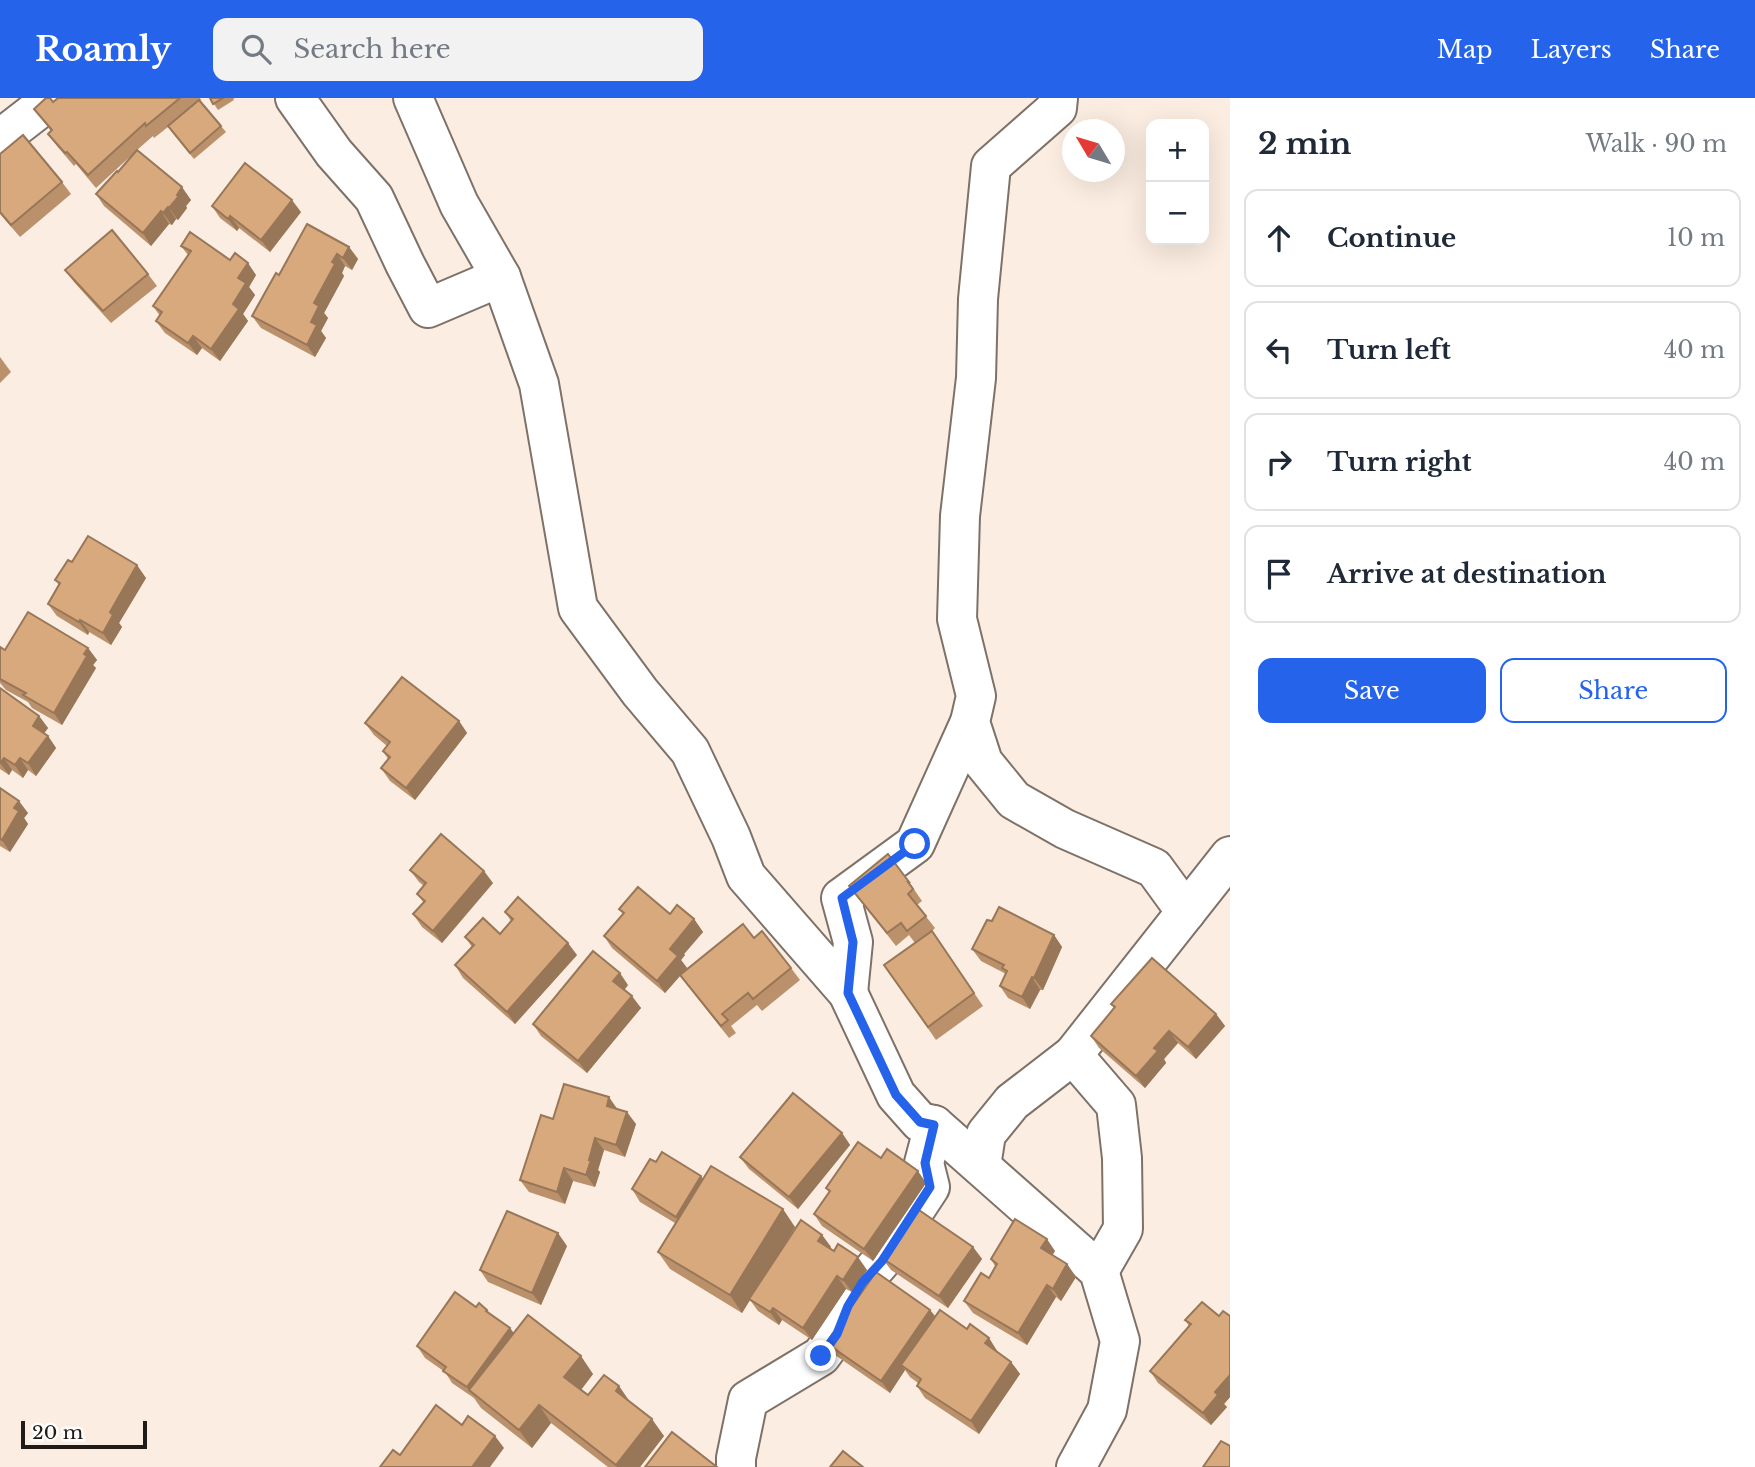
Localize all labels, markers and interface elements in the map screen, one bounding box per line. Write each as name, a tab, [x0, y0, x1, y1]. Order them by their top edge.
search box	[213, 18, 703, 81]
text: Roamly	[35, 29, 171, 70]
icon: search	[237, 30, 275, 68]
text: Search here	[293, 33, 451, 65]
text: Map	[1437, 35, 1493, 64]
text: Layers	[1531, 35, 1612, 64]
text: Share	[1650, 35, 1720, 64]
north arrow	[1062, 119, 1125, 182]
map controls	[1146, 119, 1209, 245]
button: +	[1146, 119, 1209, 182]
text: 2 min	[1258, 125, 1351, 162]
text: Walk · 90 m	[1586, 130, 1727, 158]
button: −	[1146, 182, 1209, 245]
icon: ahead	[1260, 219, 1298, 257]
text: Continue	[1327, 222, 1456, 254]
text: 10 m	[1667, 224, 1725, 252]
icon: left	[1260, 331, 1298, 369]
text: Turn left	[1327, 334, 1451, 366]
text: 40 m	[1664, 336, 1725, 364]
icon: right	[1260, 443, 1298, 481]
text: Turn right	[1327, 446, 1472, 478]
text: 40 m	[1664, 448, 1725, 476]
icon: arrive	[1260, 555, 1298, 593]
text: Arrive at destination	[1327, 558, 1607, 590]
button: Save	[1258, 658, 1486, 723]
button: Share	[1500, 658, 1727, 723]
route start	[899, 828, 930, 859]
route end	[805, 1340, 836, 1371]
scale bar	[21, 1418, 147, 1450]
text: 20 m	[32, 1421, 83, 1444]

